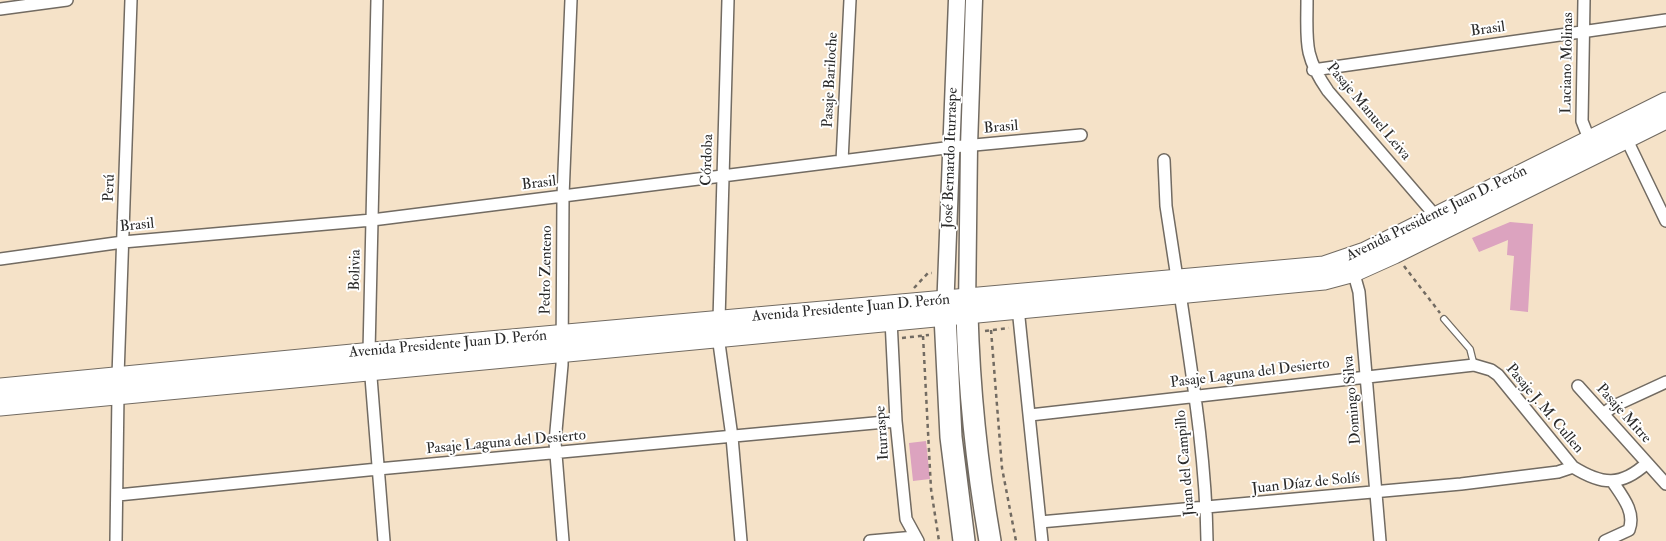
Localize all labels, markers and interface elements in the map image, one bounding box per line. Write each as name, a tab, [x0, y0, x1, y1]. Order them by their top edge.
street label: Luciano Molinas	[1558, 12, 1578, 114]
street label: Brasil	[1470, 19, 1506, 41]
street label: Pasaje Bariloche	[820, 32, 842, 128]
street label: Pasaje Manuel Leiva	[1322, 60, 1414, 164]
street label: José Bernardo Iturraspe	[940, 87, 962, 229]
street label: Brasil	[983, 118, 1019, 138]
street label: Córdoba	[698, 134, 718, 186]
street label: Avenida Presidente Juan D. Perón	[1344, 162, 1530, 266]
street label: Brasil	[521, 173, 557, 195]
street label: Perú	[101, 174, 119, 202]
street label: Brasil	[119, 215, 155, 237]
street label: Pedro Zenteno	[537, 225, 557, 315]
street label: Bolivia	[347, 249, 365, 291]
street label: Avenida Presidente Juan D. Perón	[751, 291, 951, 327]
street label: Avenida Presidente Juan D. Perón	[348, 327, 548, 363]
street label: Pasaje Laguna del Desierto	[1169, 355, 1331, 393]
street label: Domingo Silva	[1340, 355, 1366, 445]
street label: Pasaje J. M. Cullen	[1501, 361, 1587, 457]
street label: Pasaje Mitre	[1592, 381, 1654, 447]
street label: Iturraspe	[872, 405, 894, 461]
street label: Juan del Campillo	[1172, 409, 1200, 517]
street label: Pasaje Laguna del Desierto	[425, 427, 587, 459]
street label: Juan Díaz de Solís	[1251, 469, 1361, 499]

